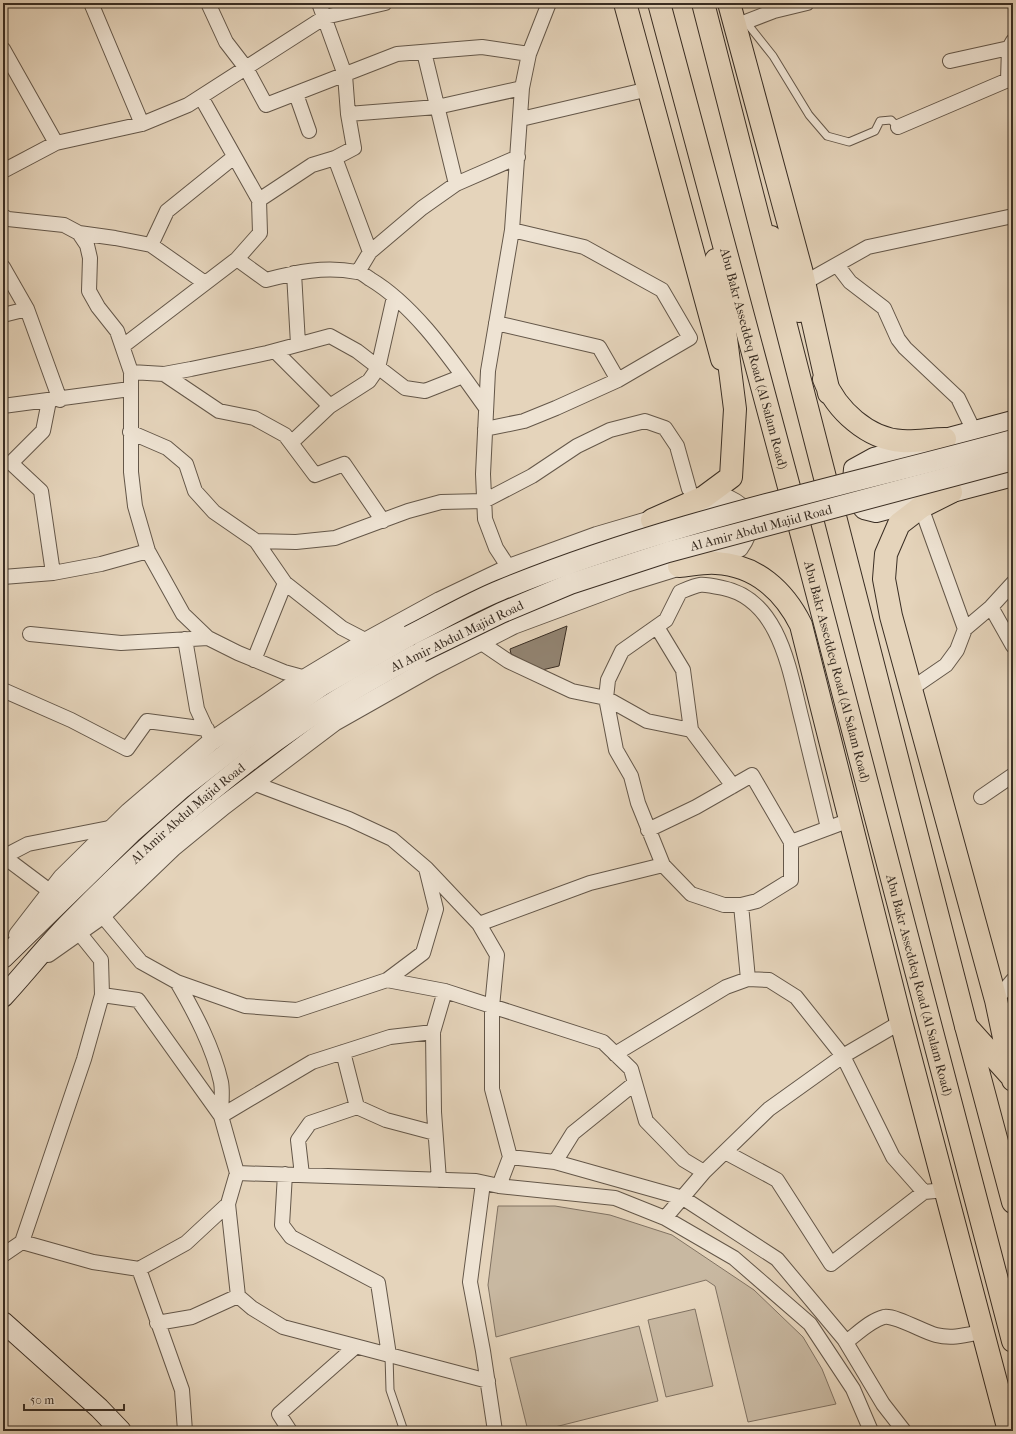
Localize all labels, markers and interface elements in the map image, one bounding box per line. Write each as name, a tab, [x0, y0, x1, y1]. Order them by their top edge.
street label: Abu Bakr Asseddeq Road (Al Salam Road)	[717, 245, 791, 471]
street label: Al Amir Abdul Majid Road	[687, 501, 834, 554]
street label: Abu Bakr Asseddeq Road (Al Salam Road)	[801, 558, 874, 784]
street label: Al Amir Abdul Majid Road	[387, 597, 527, 675]
street label: Al Amir Abdul Majid Road	[126, 759, 248, 867]
street label: Abu Bakr Asseddeq Road (Al Salam Road)	[883, 872, 956, 1097]
scale bar	[24, 1386, 124, 1412]
text: 50 m	[30, 1393, 54, 1407]

